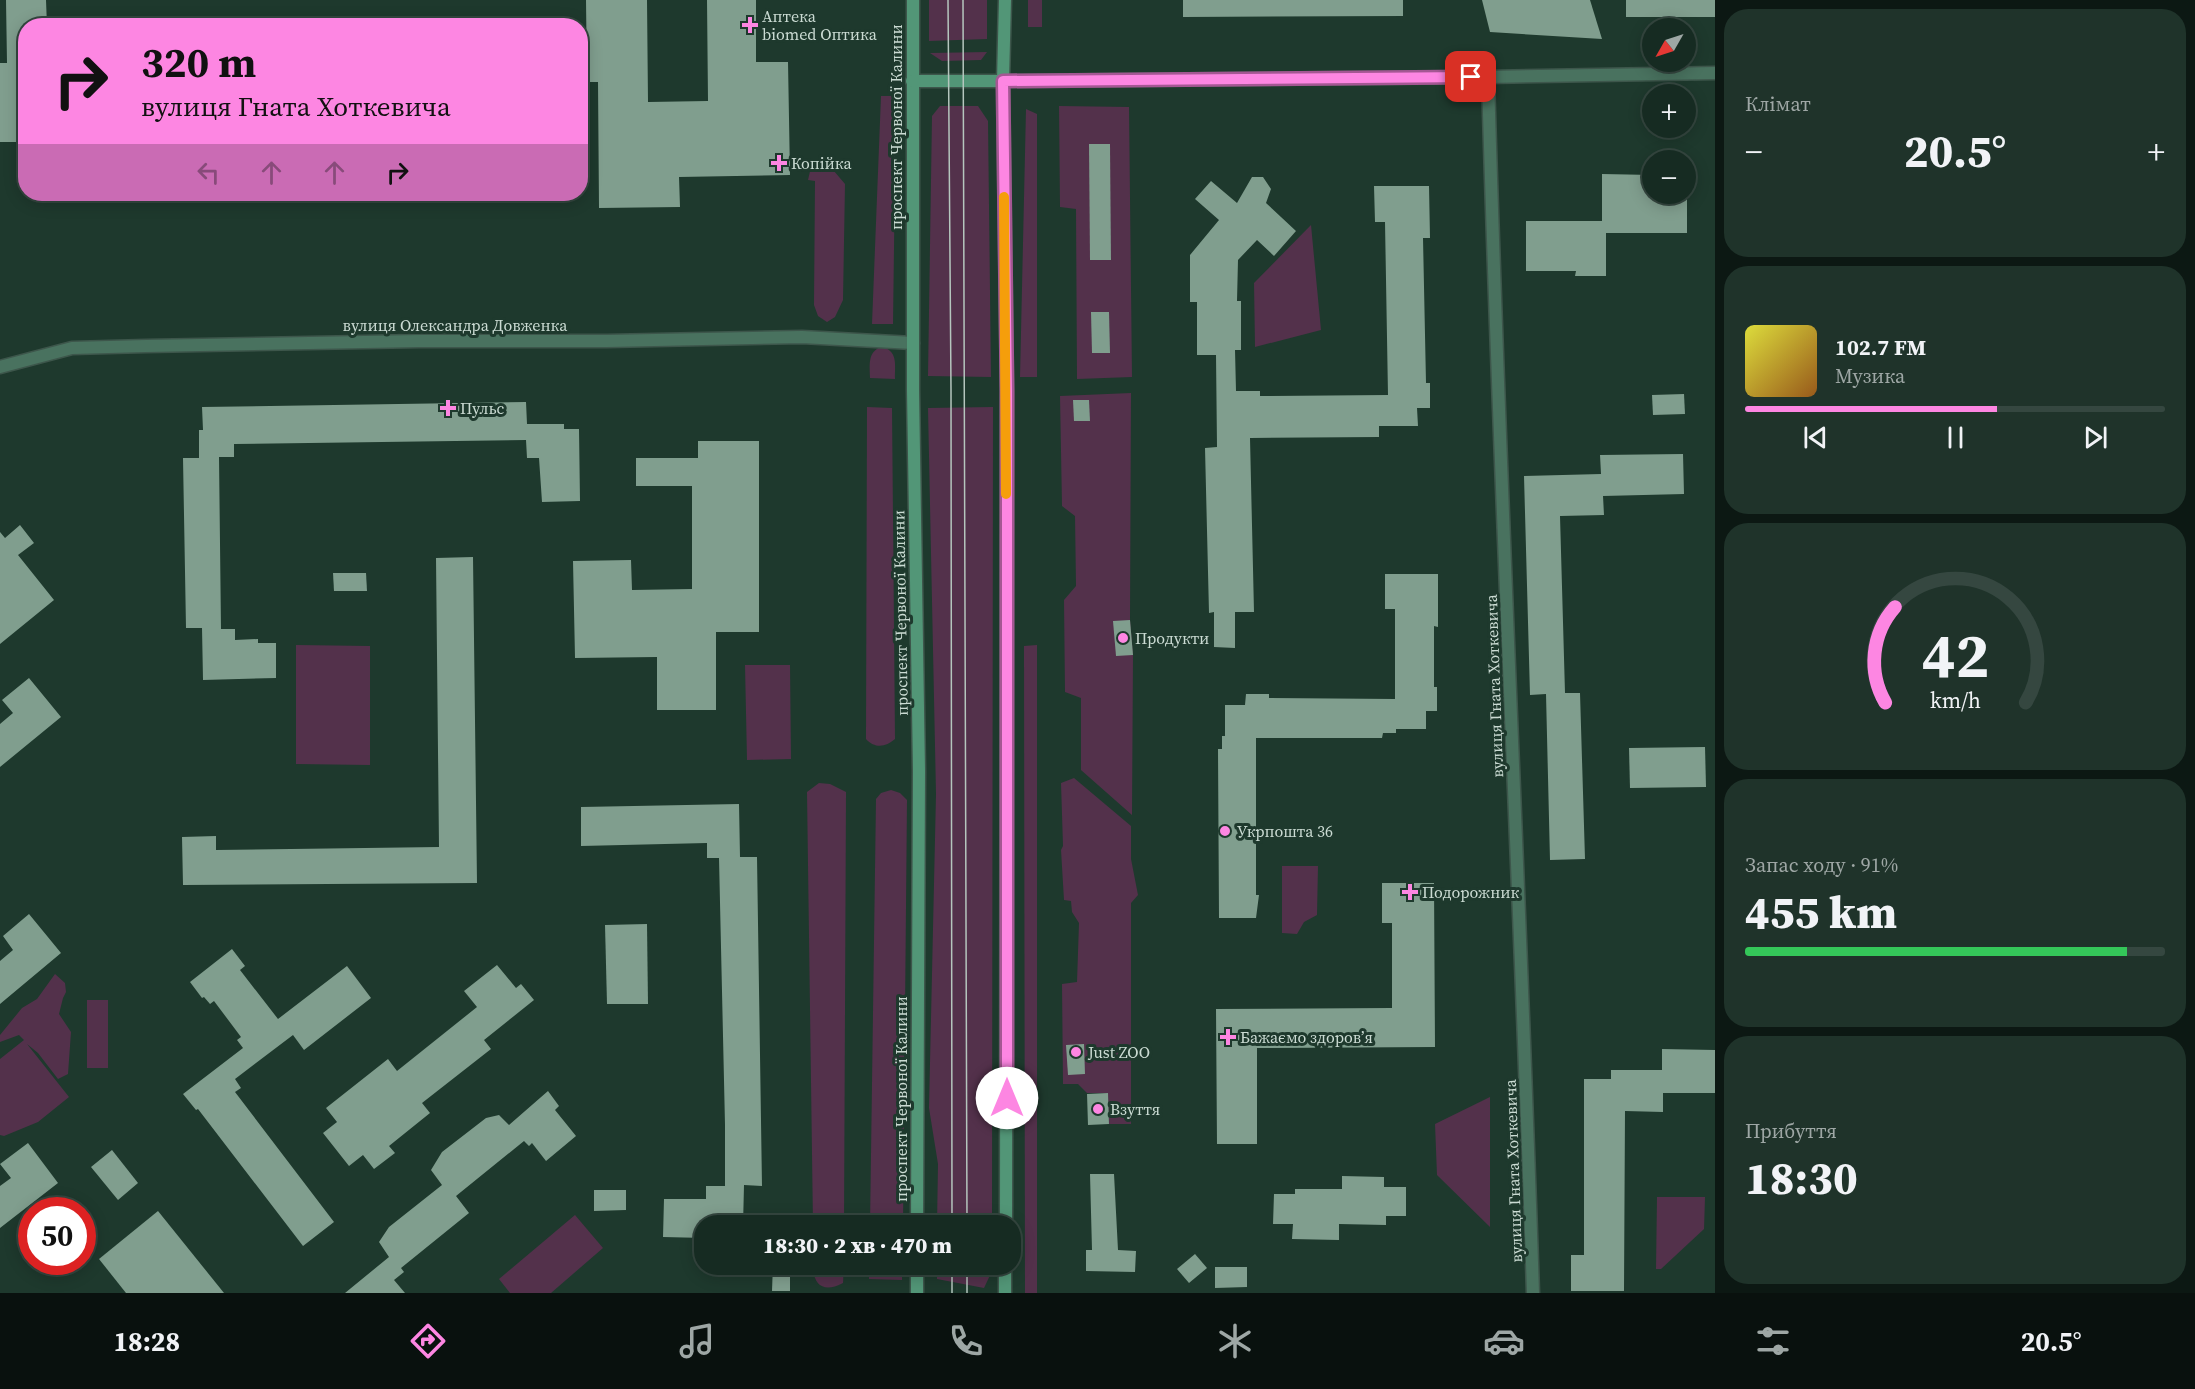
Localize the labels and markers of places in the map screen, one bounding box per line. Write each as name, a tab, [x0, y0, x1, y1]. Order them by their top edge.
place label: Аптека biomed Оптика	[762, 5, 878, 45]
marker: Аптека biomed Оптика	[743, 18, 757, 32]
pin	[1445, 51, 1496, 102]
place label: Копійка	[791, 152, 852, 174]
marker: Копійка	[772, 156, 786, 170]
place label: Пульс	[460, 397, 505, 419]
marker: Пульс	[441, 401, 455, 415]
place label: Продукти	[1135, 627, 1209, 649]
marker: Продукти	[1116, 631, 1130, 645]
place label: Укрпошта 36	[1237, 820, 1333, 842]
marker: Укрпошта 36	[1218, 824, 1232, 838]
place label: Подорожник	[1422, 881, 1520, 903]
marker: Подорожник	[1403, 885, 1417, 899]
place label: Бажаємо здоровʼя	[1240, 1026, 1373, 1048]
marker: Бажаємо здоровʼя	[1221, 1030, 1235, 1044]
place label: Just ZOO	[1087, 1041, 1150, 1063]
marker: Just ZOO	[1069, 1045, 1083, 1059]
place label: Взуття	[1110, 1098, 1160, 1120]
marker: Взуття	[1091, 1102, 1105, 1116]

